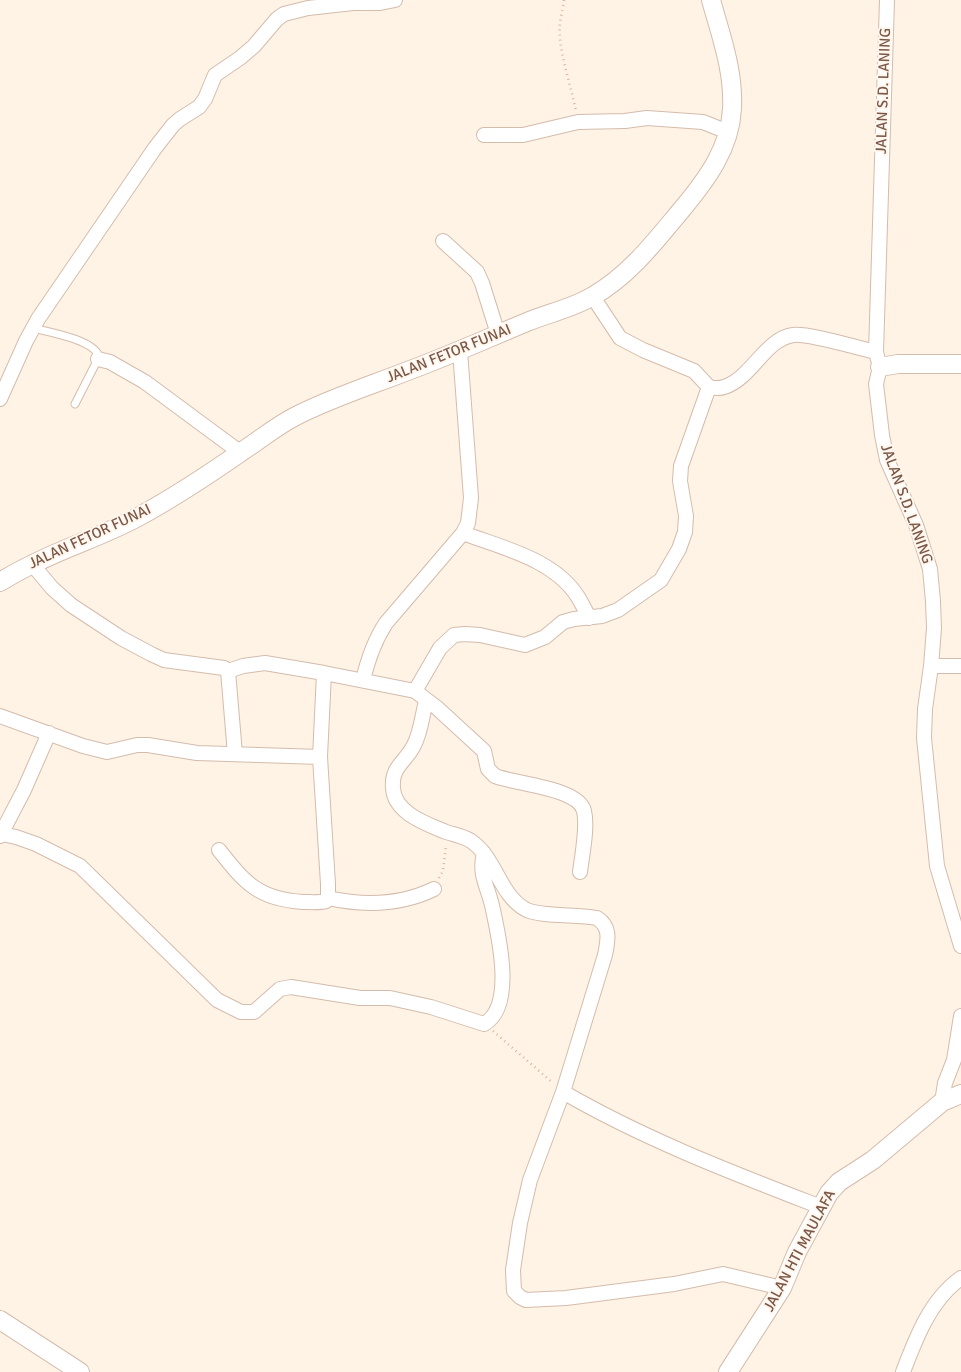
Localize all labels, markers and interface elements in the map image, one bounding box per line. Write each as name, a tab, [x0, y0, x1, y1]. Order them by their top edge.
street label: JALAN S.D. LANING	[873, 28, 895, 154]
street label: JALAN FETOR FUNAI	[384, 321, 514, 387]
street label: JALAN S.D. LANING	[876, 442, 936, 566]
street label: JALAN FETOR FUNAI	[26, 501, 154, 573]
street label: JALAN HTI MAULAFA	[760, 1187, 840, 1315]

